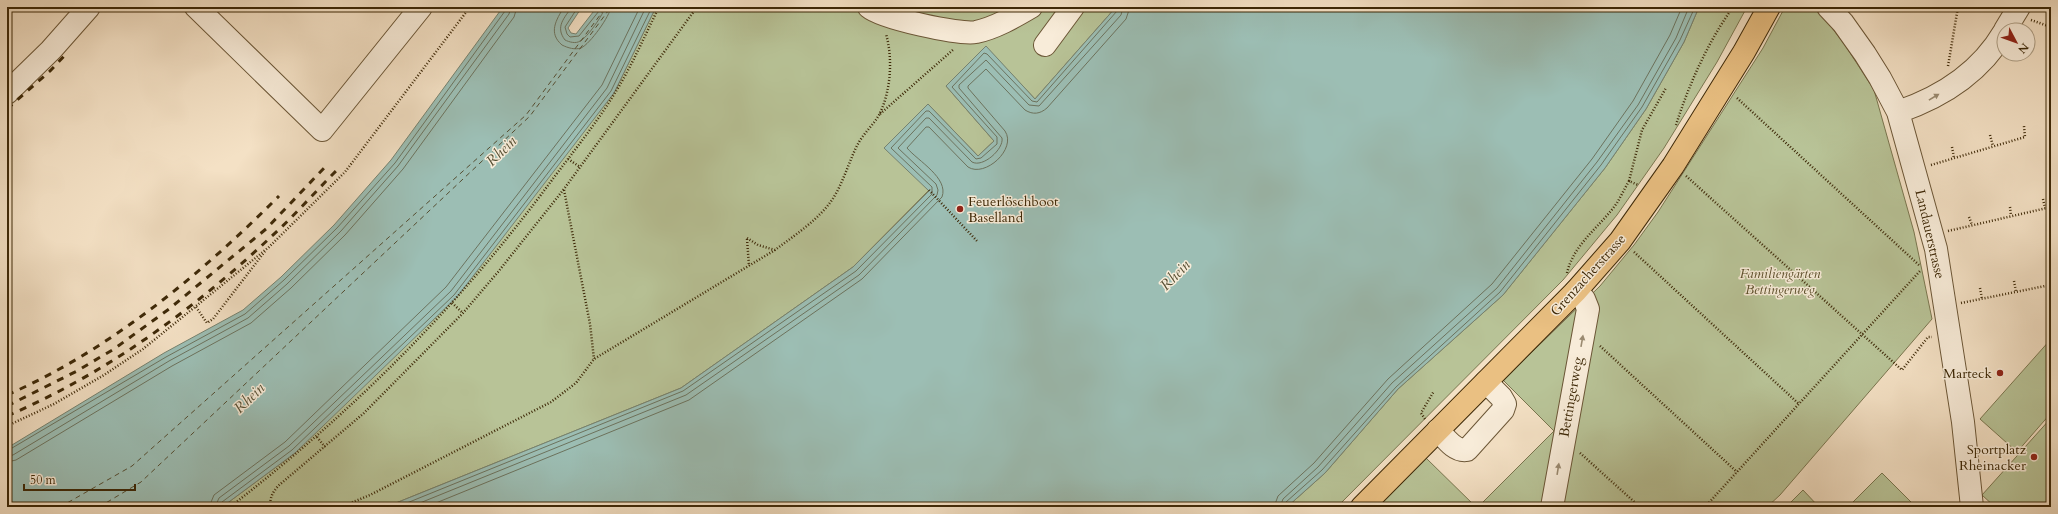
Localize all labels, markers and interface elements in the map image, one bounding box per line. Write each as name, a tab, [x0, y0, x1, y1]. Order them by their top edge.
north arrow	[1996, 22, 2036, 62]
text: N	[2014, 40, 2032, 57]
one-way arrow	[1928, 94, 1940, 101]
water label: Rhein	[481, 131, 521, 171]
street label: Landauerstrasse	[1910, 187, 1950, 281]
place label: Feuerlöschboot Baselland	[968, 192, 1059, 227]
marker: Feuerlöschboot Baselland	[955, 204, 965, 214]
street label: Grenzacherstrasse	[1546, 230, 1630, 320]
water label: Rhein	[1156, 255, 1195, 295]
park label: Familiengärten Bettingerweg	[1740, 264, 1820, 299]
one-way arrow	[1579, 335, 1585, 347]
street label: Bettingerweg	[1555, 355, 1587, 439]
place label: Marteck	[1943, 364, 1993, 383]
marker: Marteck	[1995, 368, 2005, 378]
water label: Rhein	[229, 378, 269, 417]
place label: Sportplatz Rheinacker	[1959, 440, 2027, 475]
marker: Sportplatz Rheinacker	[2029, 452, 2039, 462]
one-way arrow	[1556, 462, 1562, 475]
scale bar	[24, 466, 135, 492]
text: 50 m	[30, 472, 57, 488]

